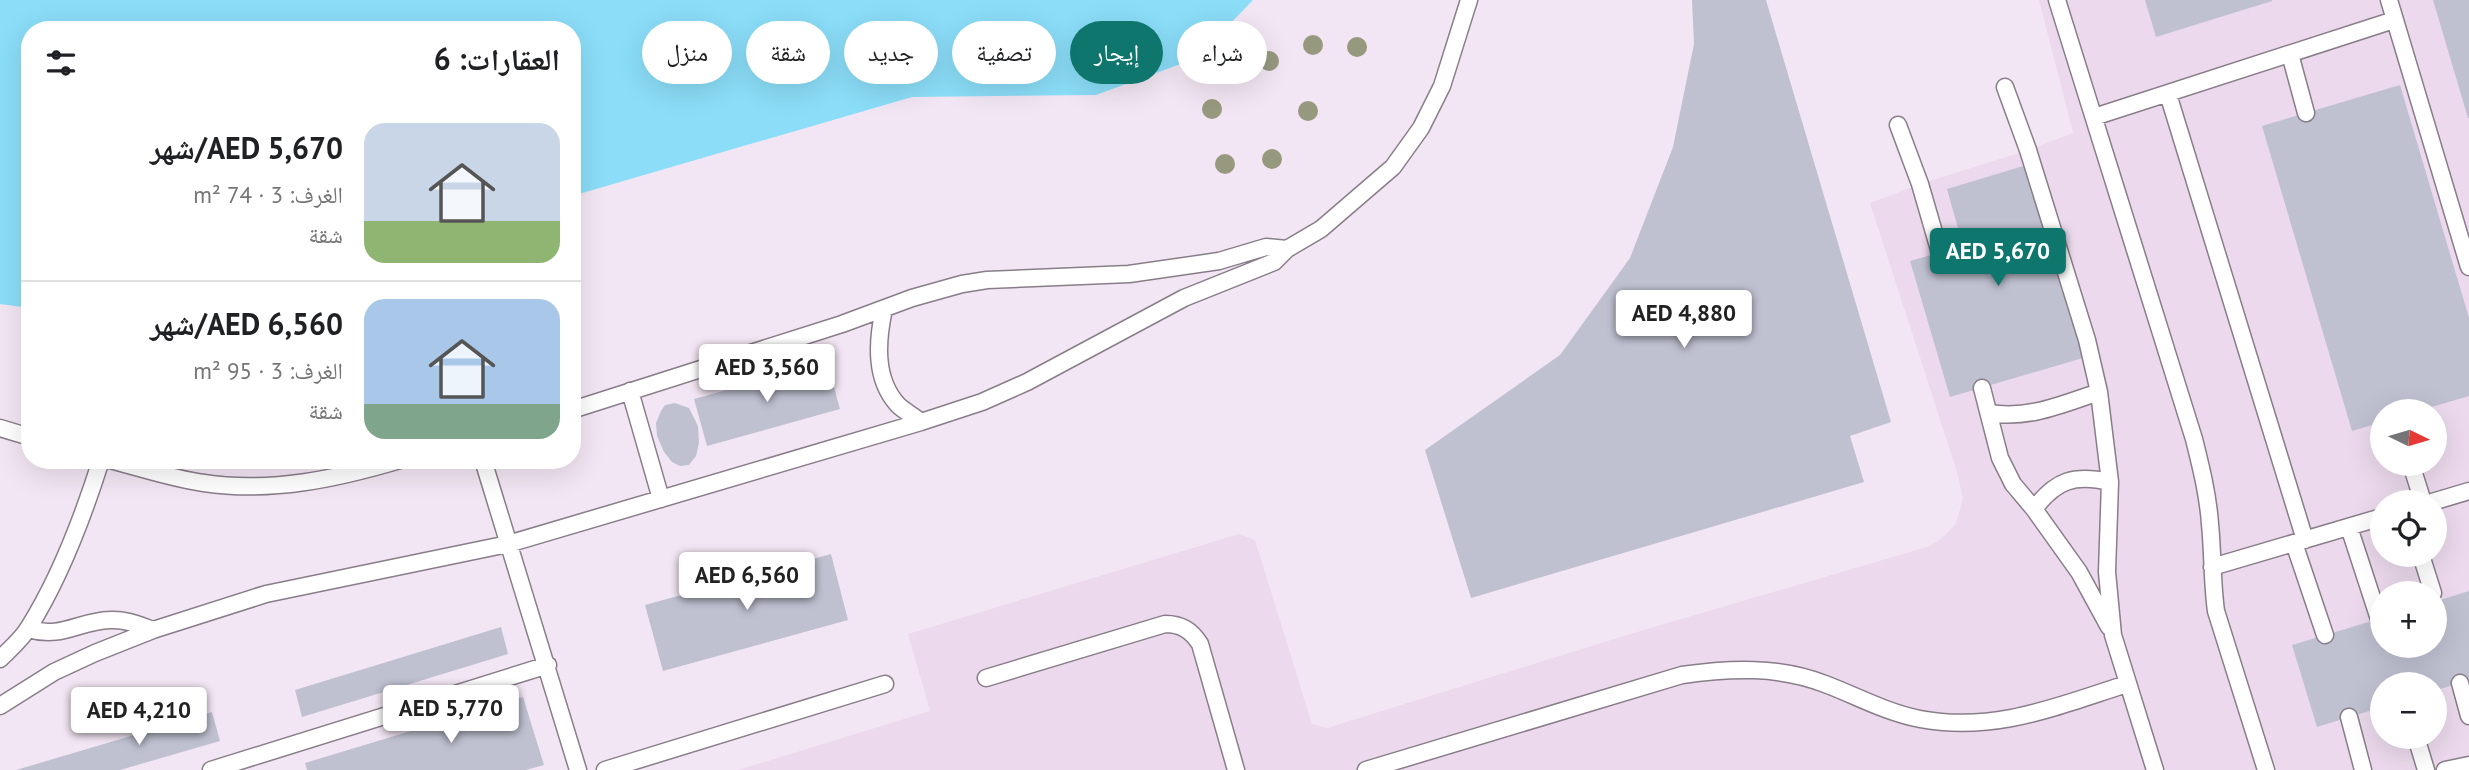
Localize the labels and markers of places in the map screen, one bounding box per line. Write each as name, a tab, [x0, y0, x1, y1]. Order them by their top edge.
pin: AED 5,670	[1918, 229, 2078, 288]
pin: AED 4,880	[1604, 290, 1764, 350]
pin: AED 3,560	[687, 344, 847, 404]
pin: AED 6,560	[667, 552, 827, 612]
pin: AED 5,770	[371, 686, 531, 745]
pin: AED 4,210	[59, 688, 219, 747]

